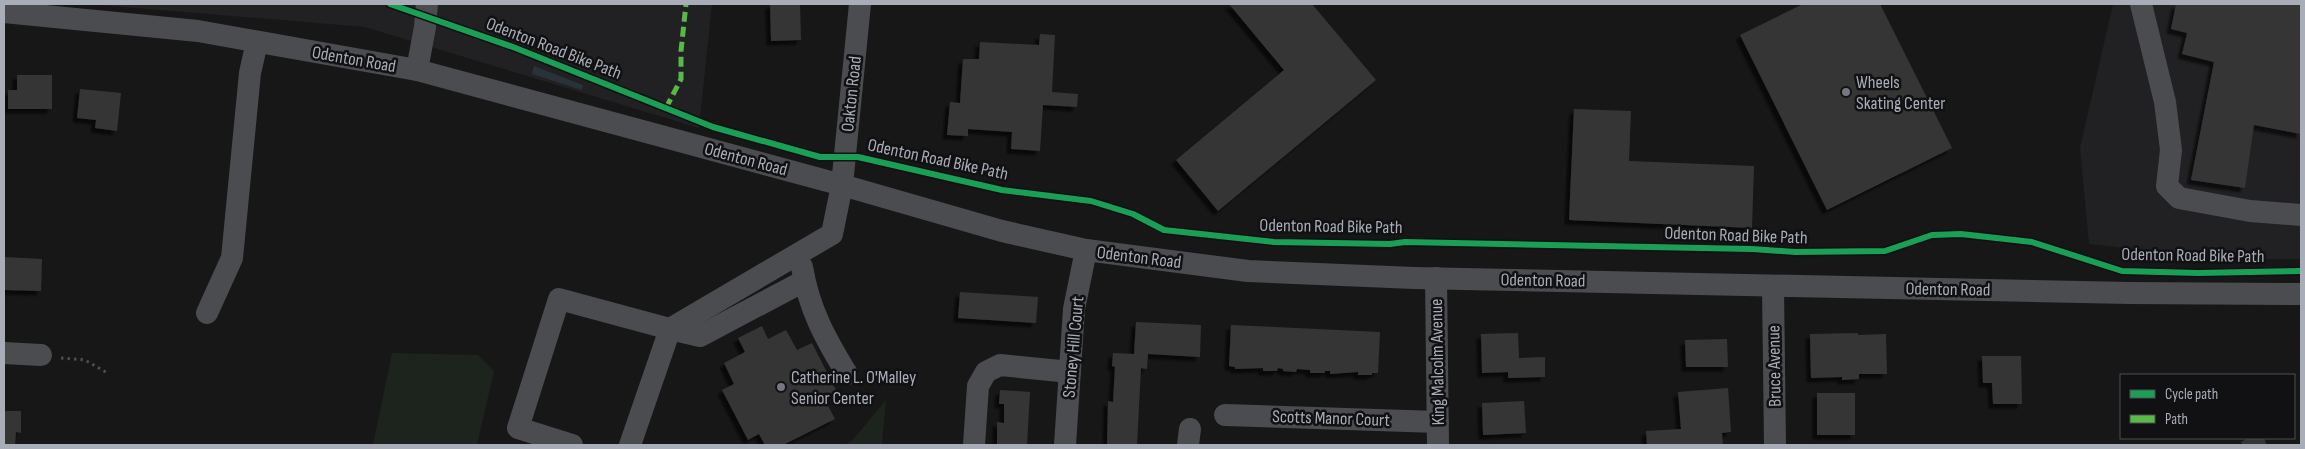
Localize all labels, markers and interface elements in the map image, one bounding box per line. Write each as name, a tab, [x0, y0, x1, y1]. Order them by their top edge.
street label: Odenton Road Bike Path	[483, 13, 624, 84]
street label: Odenton Road	[310, 42, 398, 77]
street label: Oakton Road	[837, 55, 866, 133]
place label: Wheels Skating Center	[1856, 72, 1945, 114]
marker: Wheels Skating Center	[1840, 86, 1852, 98]
street label: Odenton Road Bike Path	[866, 134, 1010, 185]
street label: Odenton Road	[702, 138, 790, 181]
street label: Odenton Road Bike Path	[1259, 215, 1403, 238]
street label: Odenton Road Bike Path	[1664, 223, 1808, 248]
street label: Odenton Road	[1096, 242, 1182, 273]
street label: Odenton Road Bike Path	[2121, 244, 2265, 267]
street label: Odenton Road	[1500, 269, 1586, 292]
street label: Odenton Road	[1905, 278, 1991, 301]
street label: Stoney Hill Court	[1059, 295, 1088, 399]
street label: King Malcolm Avenue	[1426, 298, 1449, 425]
street label: Bruce Avenue	[1763, 325, 1786, 407]
place label: Catherine L. O'Malley Senior Center	[791, 367, 916, 409]
legend	[2120, 374, 2295, 439]
marker: Catherine L. O'Malley Senior Center	[775, 381, 787, 393]
text: Cycle path	[2165, 385, 2218, 404]
street label: Scotts Manor Court	[1272, 406, 1391, 431]
text: Path	[2165, 410, 2188, 429]

